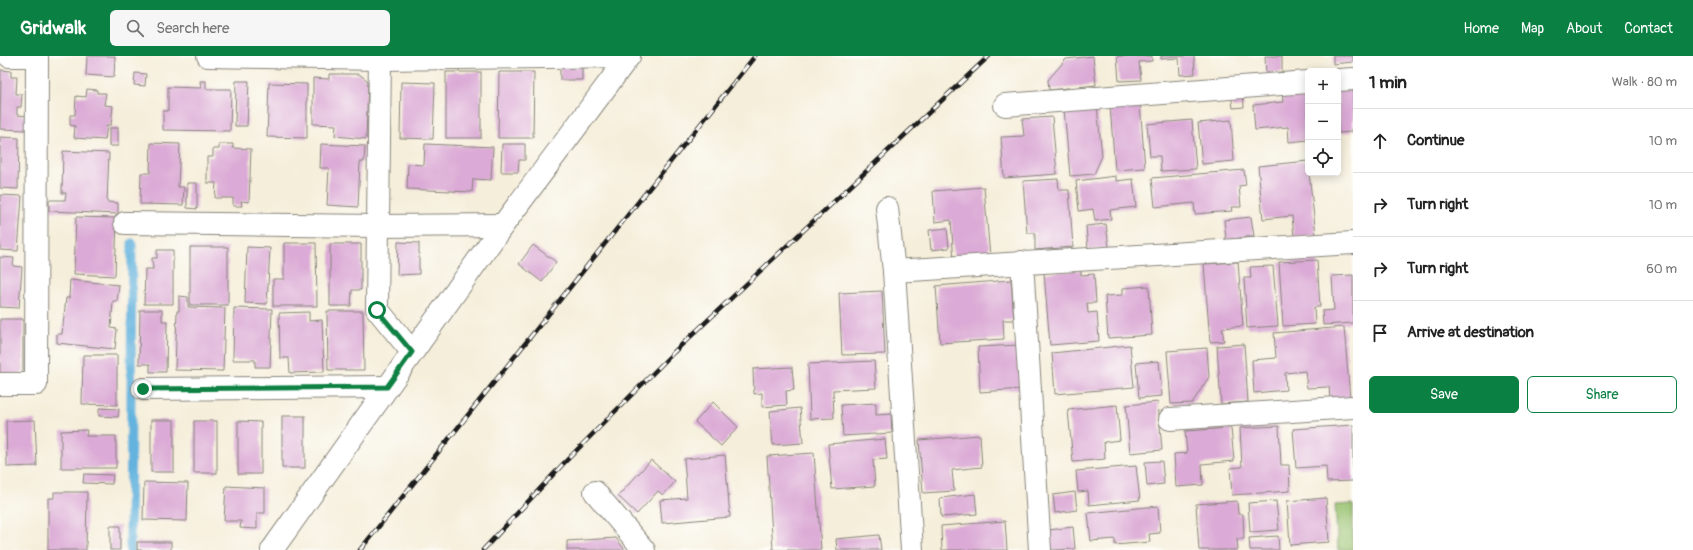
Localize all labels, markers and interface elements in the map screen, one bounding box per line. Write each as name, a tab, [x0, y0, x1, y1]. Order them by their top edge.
search box	[110, 10, 390, 46]
text: Gridwalk	[20, 16, 86, 40]
icon: search	[124, 17, 146, 39]
text: Search here	[156, 19, 229, 38]
text: Home	[1464, 20, 1499, 37]
text: Map	[1521, 20, 1544, 37]
text: About	[1566, 20, 1602, 37]
text: Contact	[1624, 20, 1673, 37]
map controls	[1305, 68, 1341, 176]
button: +	[1305, 68, 1341, 104]
text: 1 min	[1369, 72, 1407, 93]
text: Walk · 80 m	[1612, 74, 1677, 90]
button: −	[1305, 104, 1341, 140]
icon: ahead	[1369, 130, 1391, 152]
text: Continue	[1407, 131, 1465, 150]
text: 10 m	[1649, 133, 1677, 149]
button: locate	[1305, 140, 1341, 176]
icon: right	[1369, 194, 1391, 216]
text: Turn right	[1407, 195, 1468, 214]
text: 10 m	[1649, 197, 1677, 213]
icon: right	[1369, 258, 1391, 280]
text: Turn right	[1407, 259, 1468, 278]
text: 60 m	[1646, 261, 1677, 277]
route start	[368, 301, 386, 319]
icon: arrive	[1369, 322, 1391, 344]
text: Arrive at destination	[1407, 323, 1534, 342]
button: Save	[1369, 376, 1519, 413]
button: Share	[1527, 376, 1677, 413]
route end	[134, 380, 152, 398]

